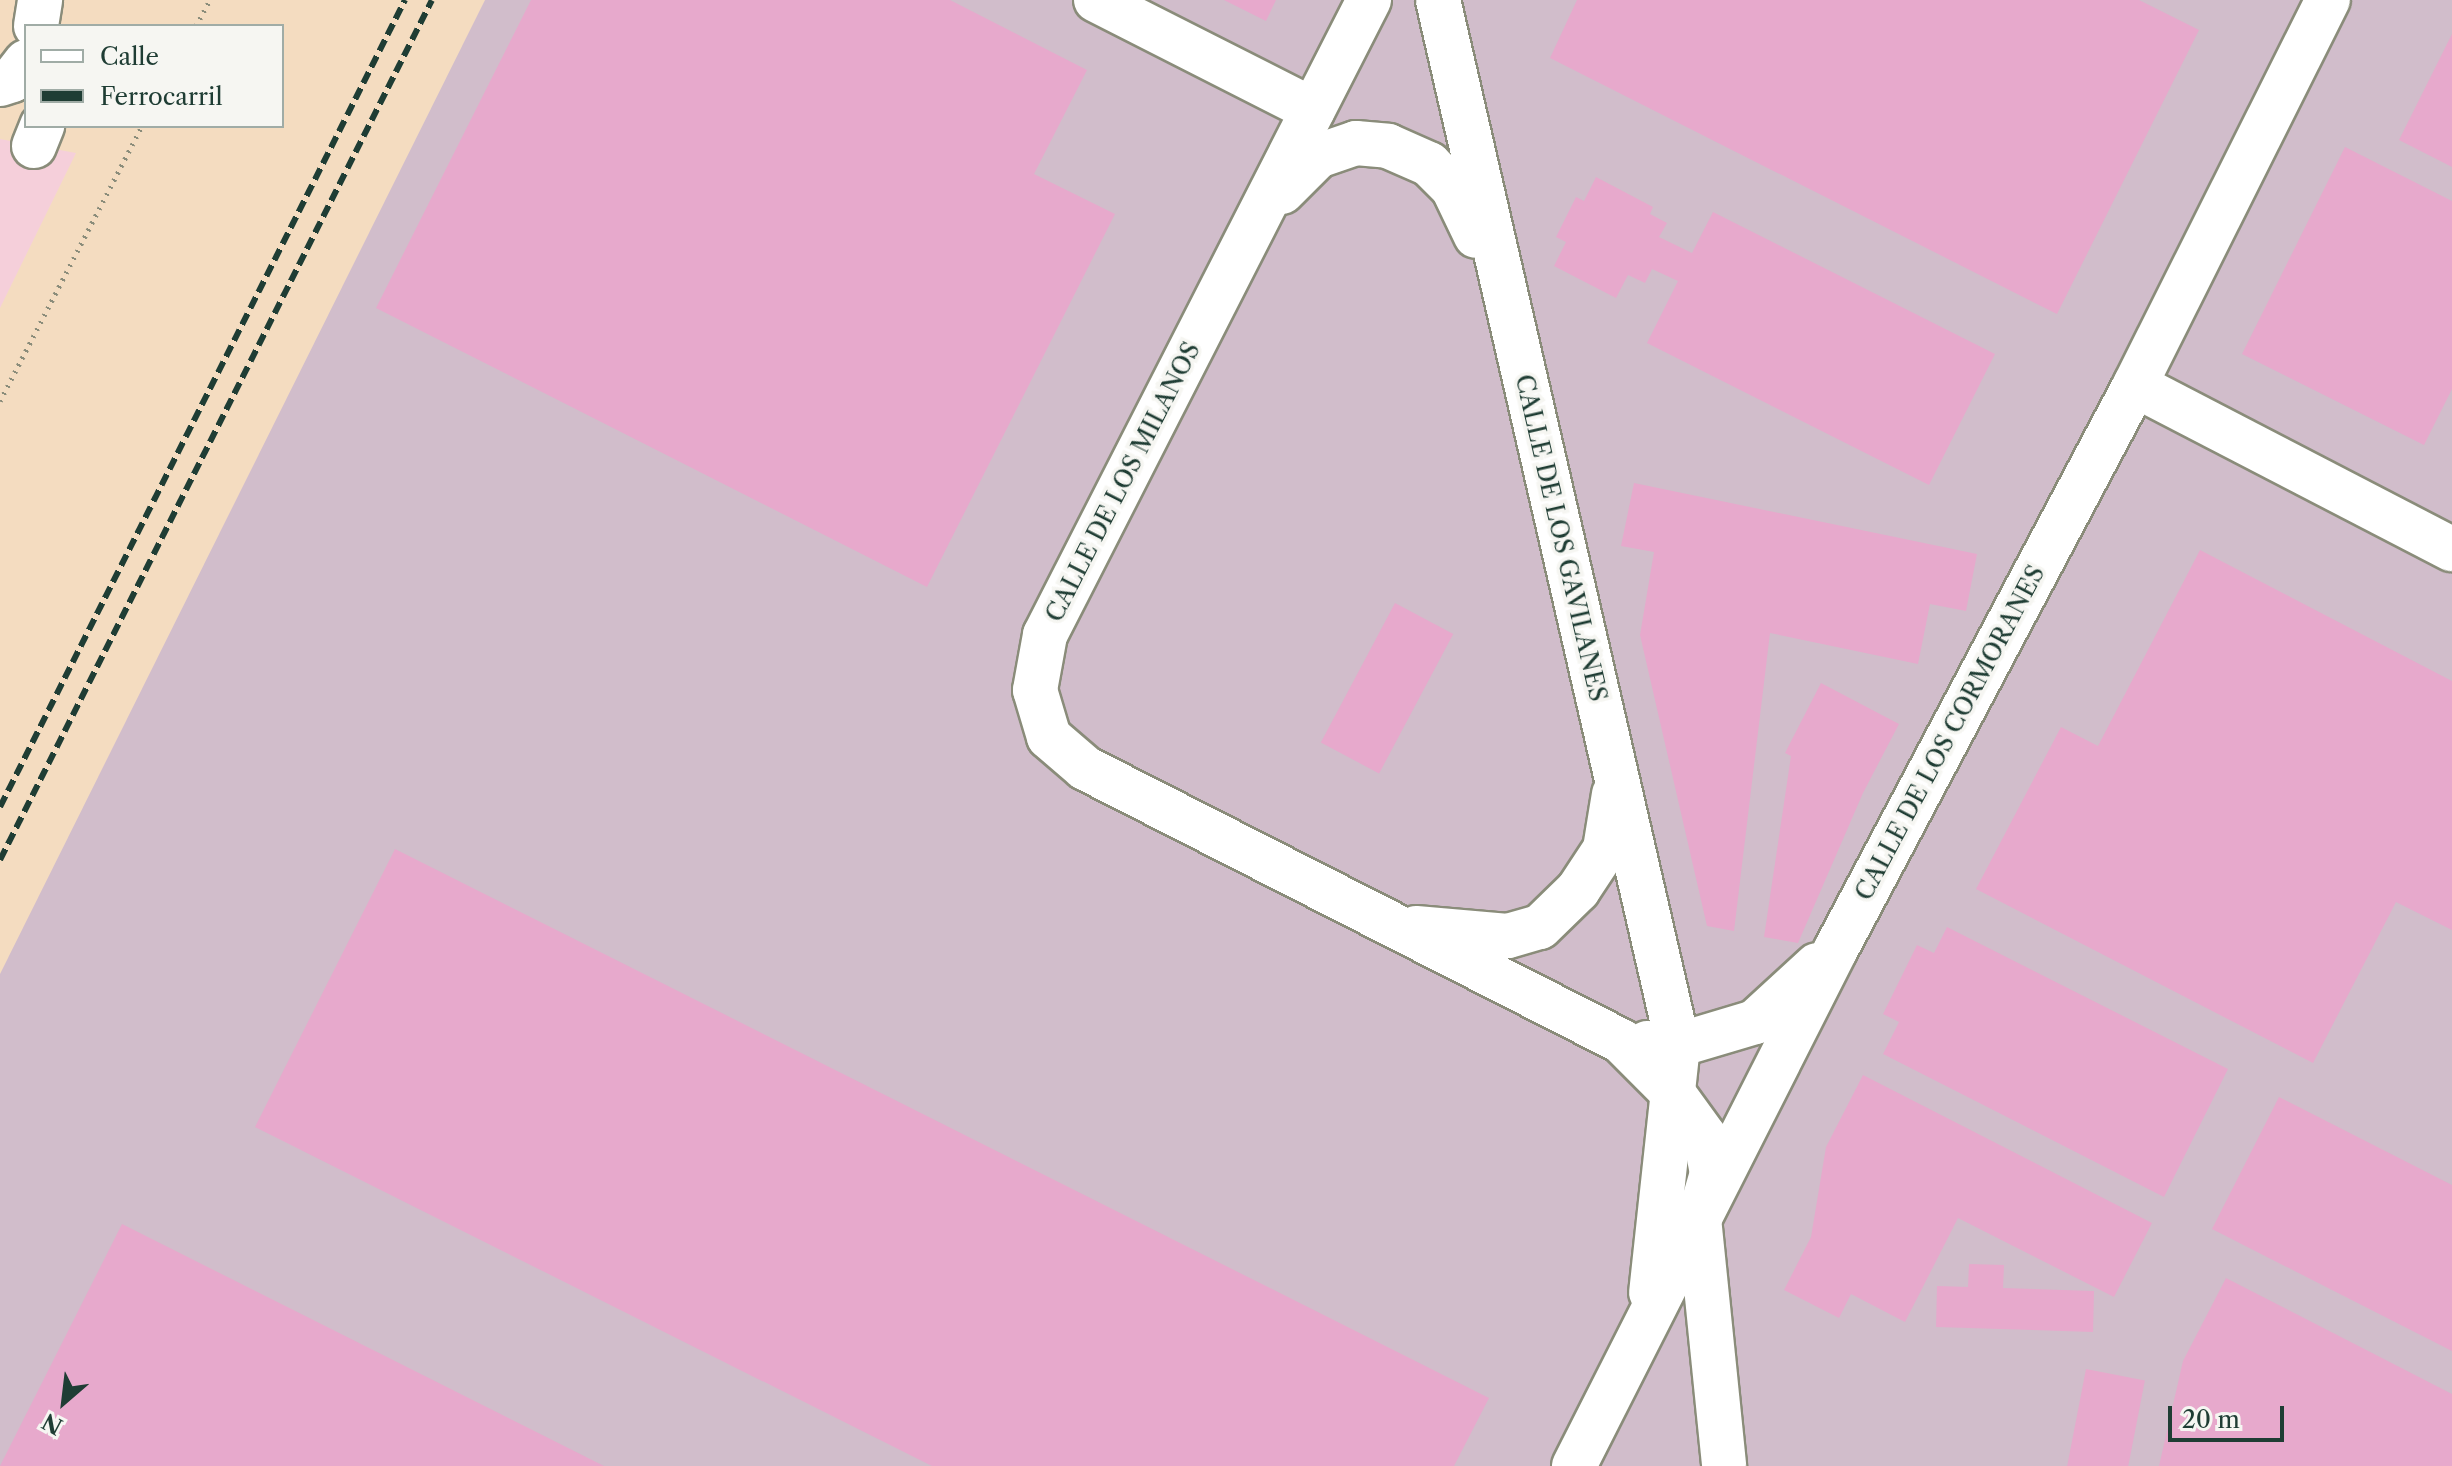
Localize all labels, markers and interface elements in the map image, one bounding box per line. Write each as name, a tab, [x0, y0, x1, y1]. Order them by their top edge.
legend	[24, 24, 284, 128]
text: Calle	[100, 42, 159, 71]
text: Ferrocarril	[100, 82, 223, 111]
street label: CALLE DE LOS MILANOS	[1040, 337, 1206, 627]
street label: CALLE DE LOS GAVILANES	[1509, 372, 1613, 704]
street label: CALLE DE LOS CORMORANES	[1849, 561, 2051, 905]
north arrow	[24, 1362, 104, 1442]
scale bar	[2172, 1390, 2288, 1440]
text: 20 m	[2182, 1405, 2240, 1434]
text: N	[38, 1407, 67, 1440]

